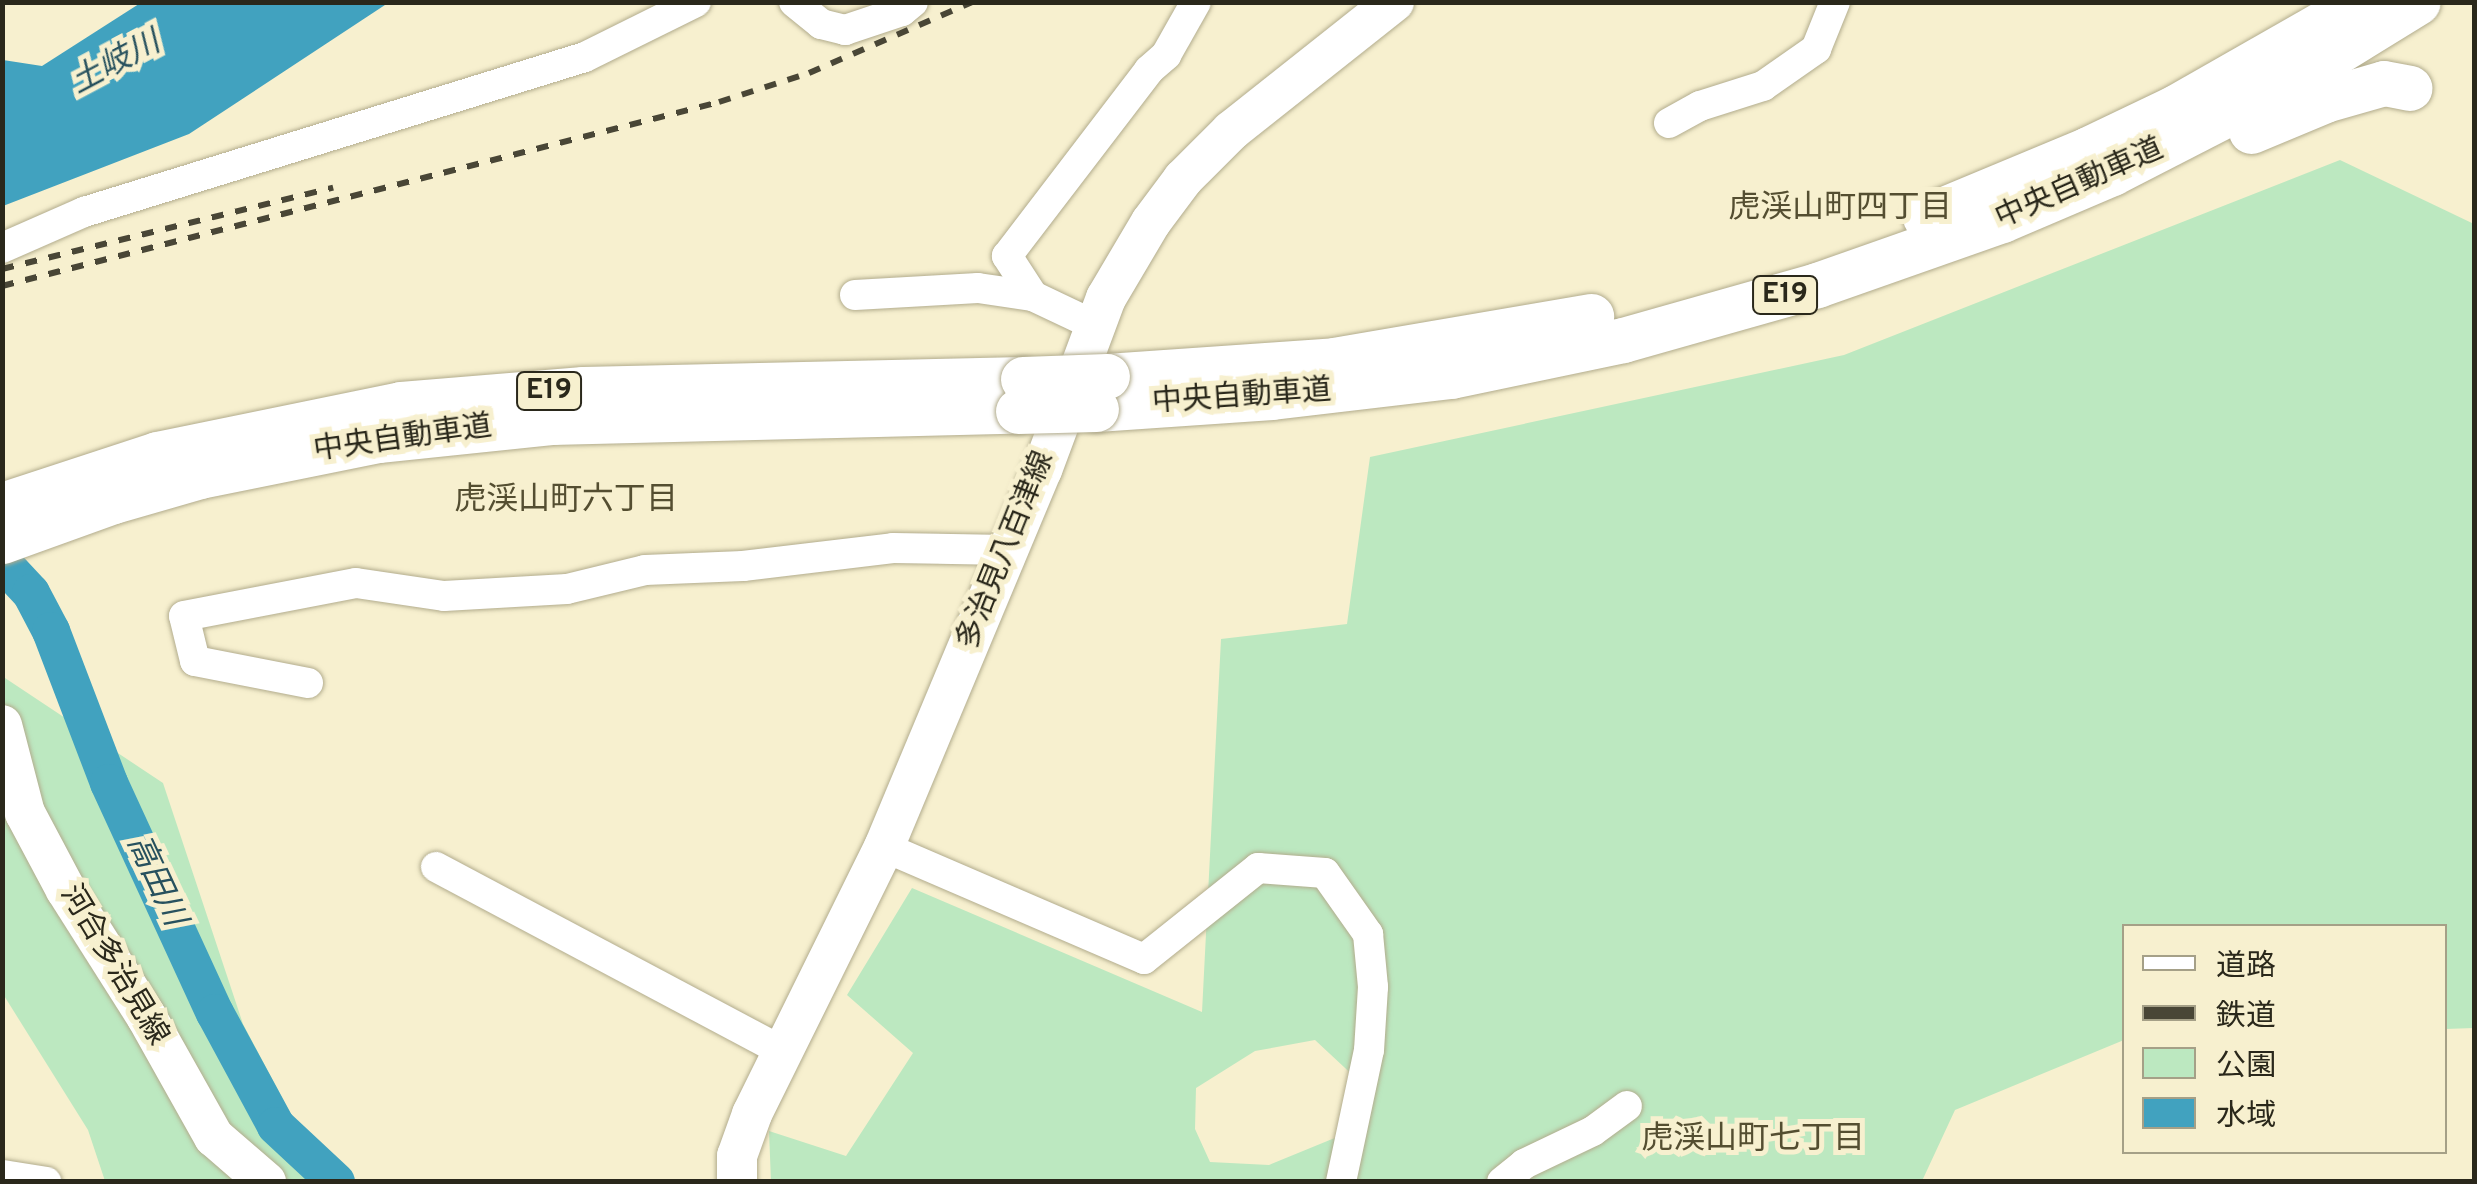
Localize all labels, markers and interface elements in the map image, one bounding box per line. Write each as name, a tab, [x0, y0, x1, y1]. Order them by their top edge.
water label: 土岐川	[65, 25, 167, 103]
street label: 中央自動車道	[1990, 132, 2170, 238]
district label: 虎渓山町四丁目	[1728, 190, 1952, 228]
road number: E19	[1750, 272, 1820, 318]
road number: E19	[514, 368, 584, 414]
street label: 中央自動車道	[1151, 374, 1333, 422]
street label: 中央自動車道	[311, 410, 495, 470]
street label: 多治見八百津線	[951, 447, 1063, 655]
district label: 虎渓山町六丁目	[454, 482, 678, 520]
water label: 高田川	[117, 829, 193, 933]
street label: 河合多治見線	[51, 880, 175, 1052]
legend	[2122, 924, 2447, 1154]
text: 道路	[2216, 949, 2276, 986]
text: 鉄道	[2216, 999, 2276, 1036]
text: 公園	[2216, 1049, 2276, 1086]
text: 水域	[2216, 1099, 2276, 1136]
district label: 虎渓山町七丁目	[1641, 1121, 1865, 1159]

